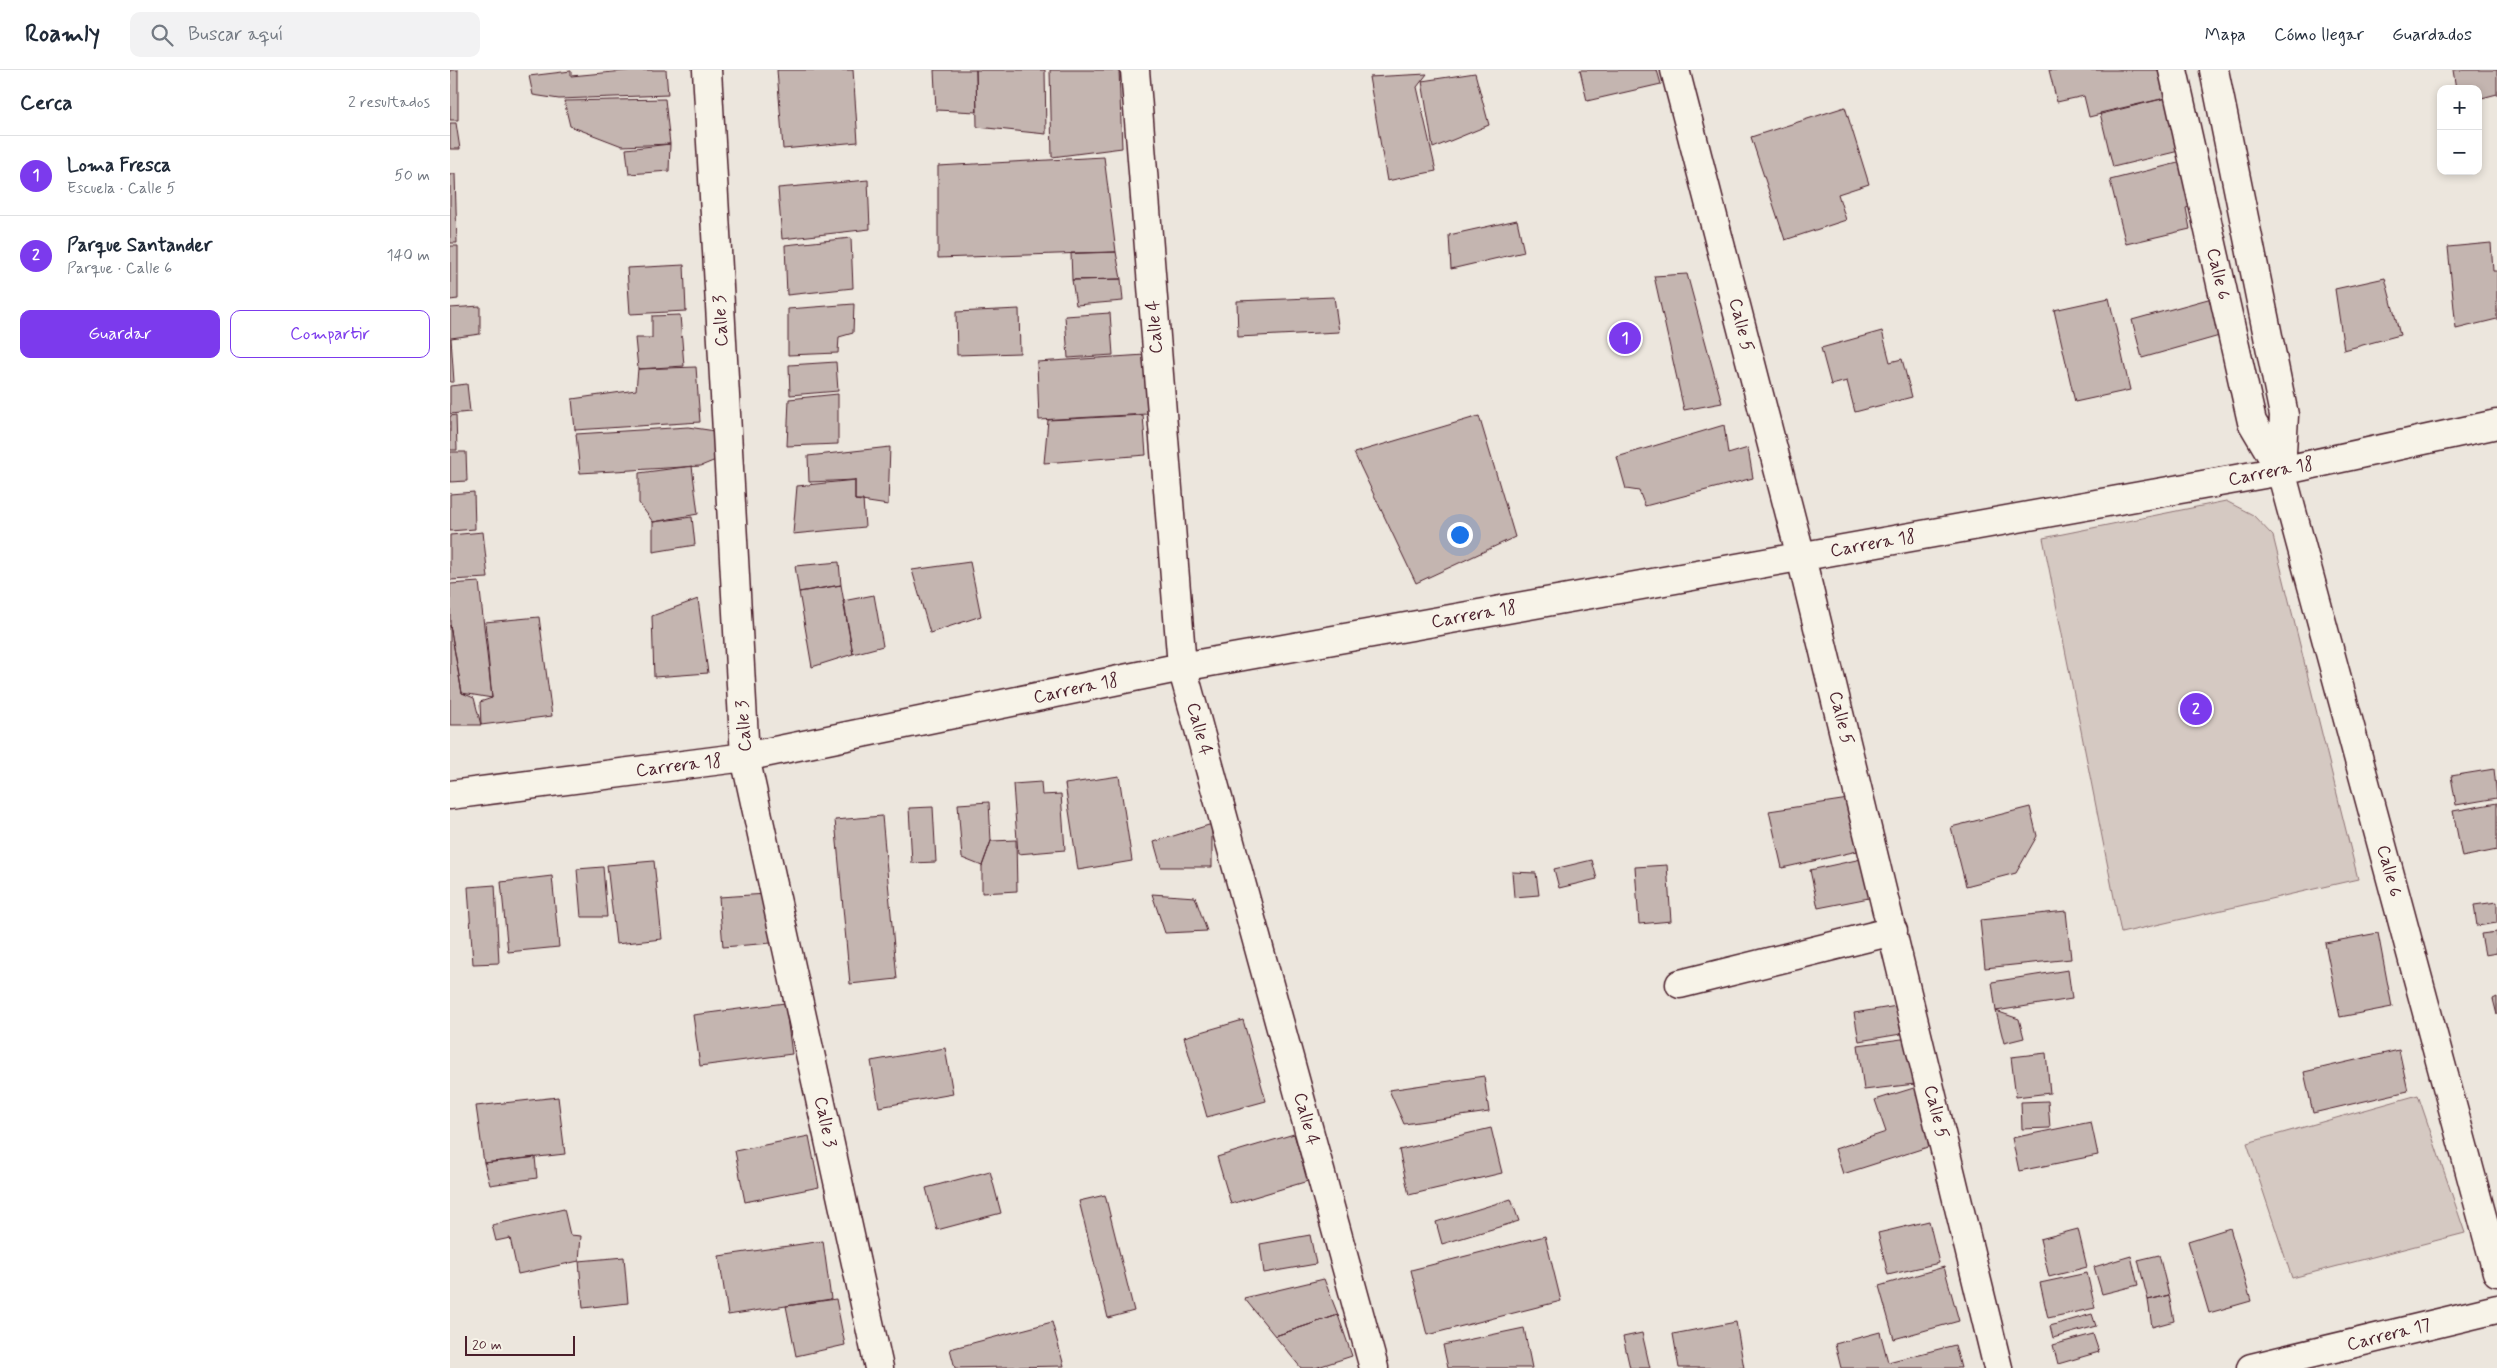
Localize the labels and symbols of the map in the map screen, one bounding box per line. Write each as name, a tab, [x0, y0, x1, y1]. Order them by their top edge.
street label: Calle 6	[2200, 246, 2236, 302]
street label: Calle 3	[708, 295, 734, 347]
street label: Calle 5	[1723, 296, 1759, 354]
street label: Calle 4	[1141, 299, 1169, 355]
pin: 1	[1609, 319, 1641, 357]
street label: Carrera 18	[2226, 452, 2316, 492]
your location	[1447, 522, 1473, 548]
street label: Carrera 18	[1828, 525, 1918, 563]
street label: Carrera 18	[1429, 596, 1519, 634]
street label: Carrera 18	[1031, 668, 1121, 710]
street label: Calle 5	[1823, 689, 1859, 747]
pin: 2	[2180, 690, 2212, 728]
street label: Calle 3	[730, 699, 758, 753]
street label: Calle 4	[1180, 700, 1218, 758]
street label: Carrera 18	[635, 749, 723, 783]
street label: Calle 6	[2371, 842, 2407, 900]
street label: Calle 5	[1918, 1083, 1954, 1141]
street label: Calle 4	[1287, 1090, 1325, 1148]
street label: Calle 3	[808, 1094, 842, 1150]
street label: Carrera 17	[2344, 1313, 2434, 1357]
scale bar	[465, 1333, 575, 1356]

